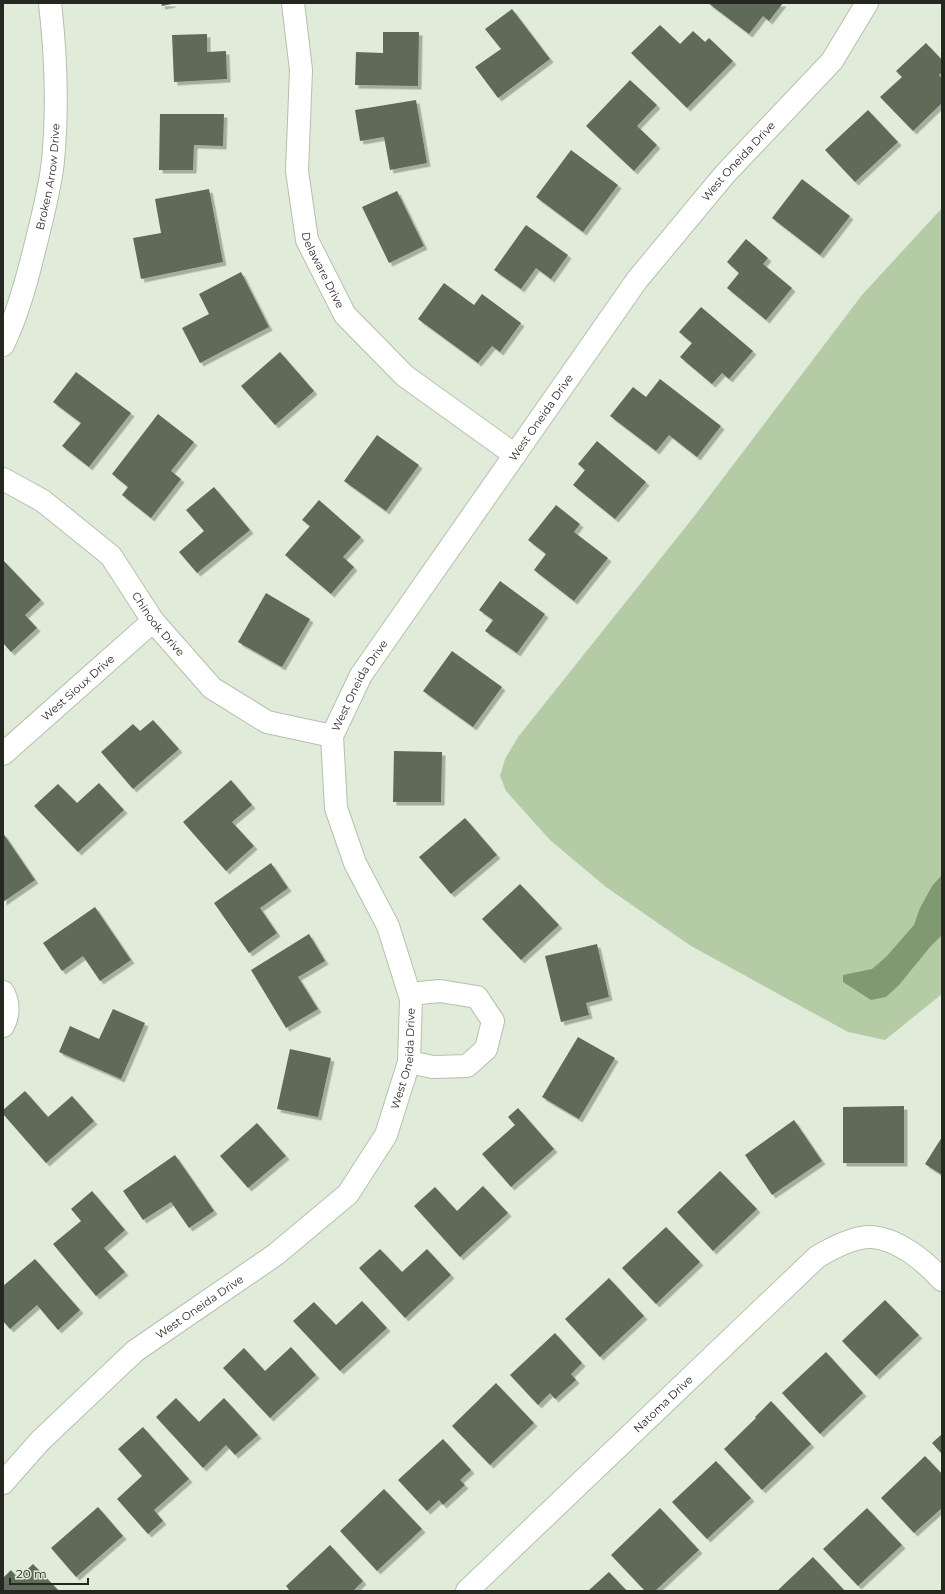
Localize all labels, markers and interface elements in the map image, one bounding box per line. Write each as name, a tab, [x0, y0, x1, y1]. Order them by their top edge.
street label: West Oneida Drive	[698, 118, 778, 204]
street label: Broken Arrow Drive	[33, 123, 62, 231]
street label: Delaware Drive	[299, 231, 348, 311]
street label: West Oneida Drive	[506, 371, 576, 464]
street label: Chinook Drive	[129, 589, 188, 659]
street label: West Oneida Drive	[328, 637, 391, 734]
street label: West Sioux Drive	[39, 651, 117, 724]
street label: West Oneida Drive	[388, 1007, 418, 1111]
street label: West Oneida Drive	[153, 1272, 246, 1342]
street label: Natoma Drive	[631, 1372, 696, 1435]
scale bar	[10, 1560, 88, 1586]
text: 20 m	[16, 1566, 47, 1581]

